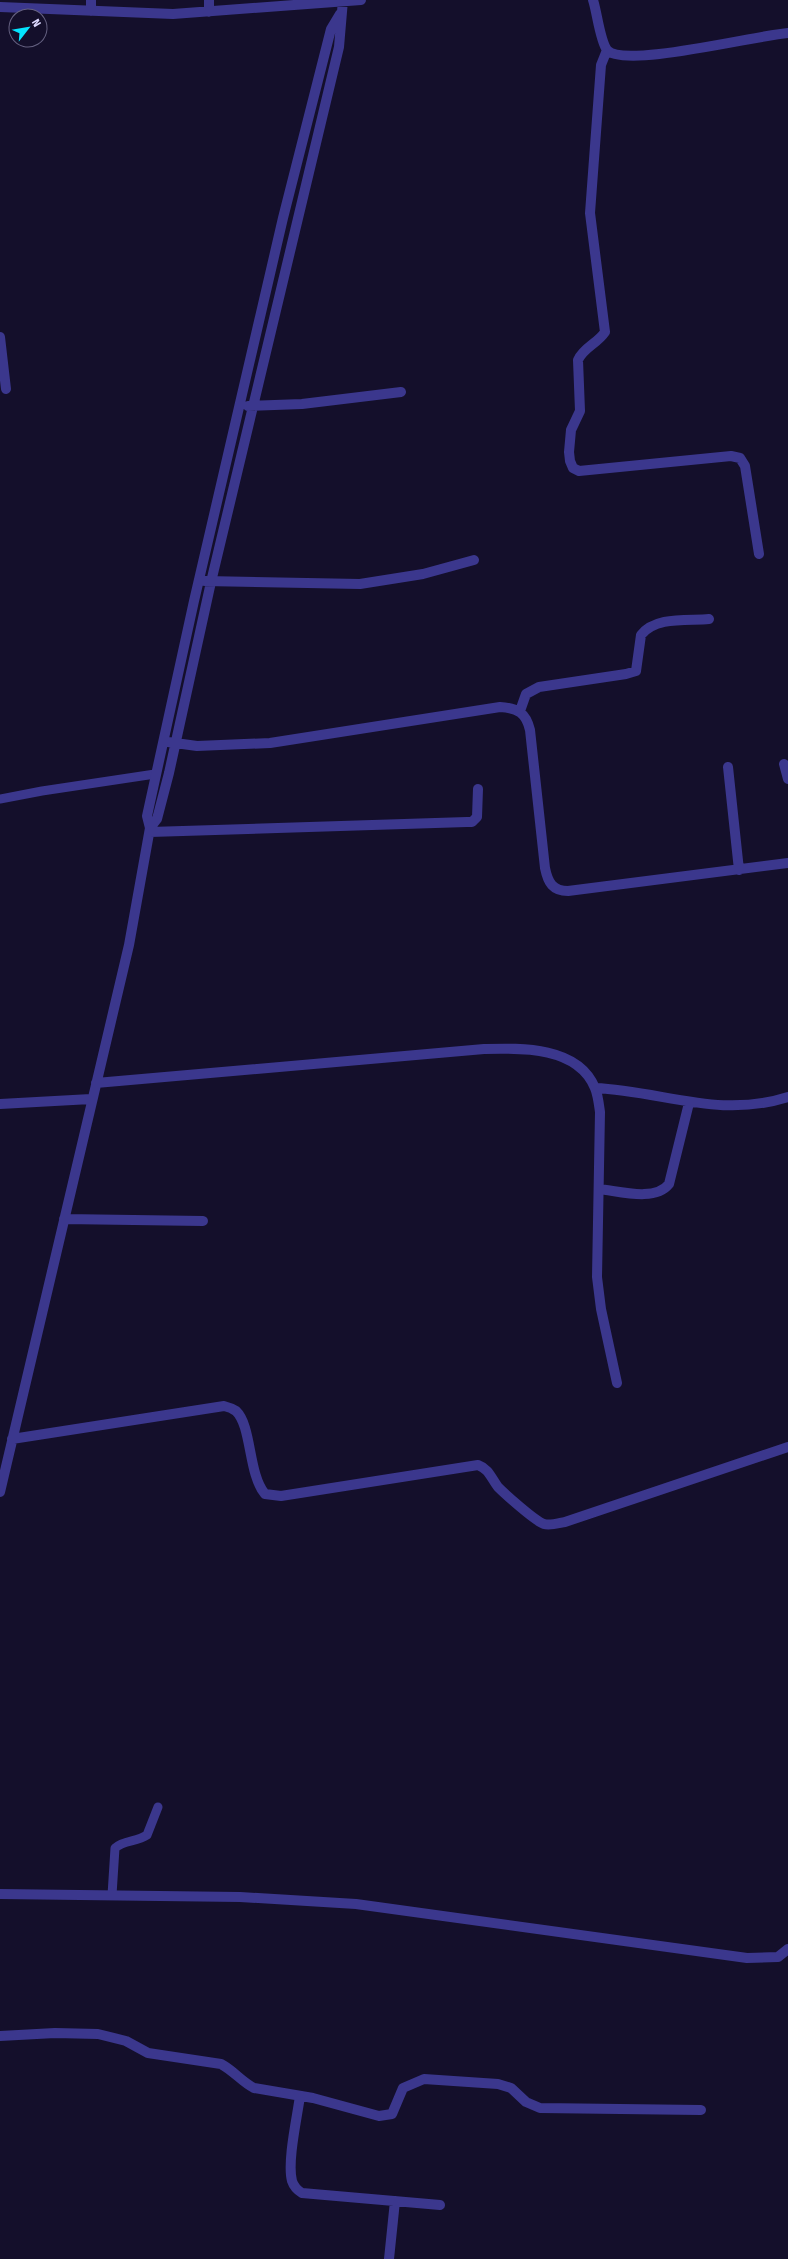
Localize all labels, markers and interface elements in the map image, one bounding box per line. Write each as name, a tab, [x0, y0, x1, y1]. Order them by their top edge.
north arrow	[8, 8, 48, 48]
text: N	[29, 17, 43, 29]

